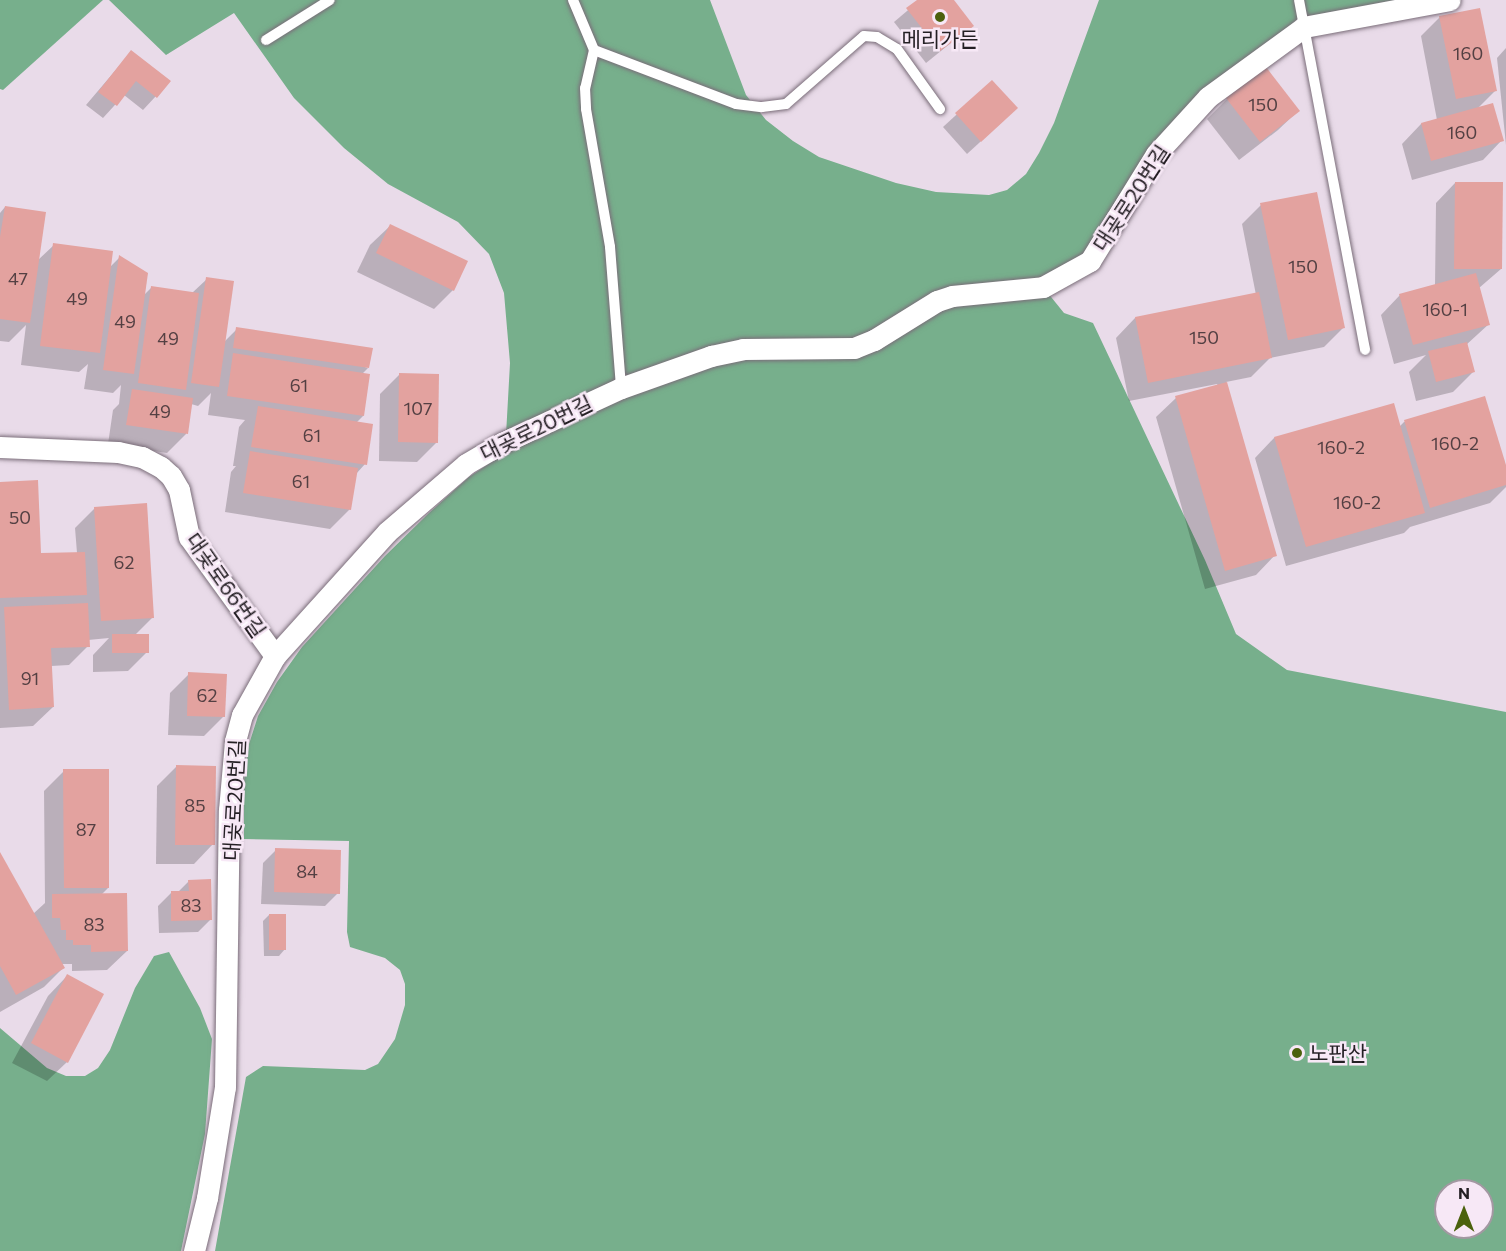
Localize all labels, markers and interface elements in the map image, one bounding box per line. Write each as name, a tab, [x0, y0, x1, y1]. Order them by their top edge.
marker: 메리가든	[933, 10, 947, 24]
place label: 메리가든	[901, 26, 979, 52]
house number: 160	[1453, 42, 1483, 64]
house number: 150	[1248, 93, 1278, 115]
house number: 160	[1447, 121, 1477, 143]
street label: 대곶로20번길	[1087, 140, 1175, 256]
house number: 150	[1288, 255, 1318, 277]
house number: 47	[8, 267, 28, 289]
house number: 49	[66, 287, 88, 309]
house number: 160-1	[1422, 298, 1468, 320]
house number: 49	[114, 310, 136, 332]
house number: 150	[1189, 326, 1219, 348]
house number: 49	[157, 327, 179, 349]
house number: 61	[290, 374, 308, 396]
street label: 대곶로20번길	[476, 390, 596, 466]
house number: 107	[404, 397, 432, 419]
house number: 49	[149, 400, 171, 422]
house number: 61	[303, 424, 321, 446]
house number: 160-2	[1431, 432, 1479, 454]
house number: 160-2	[1317, 436, 1365, 458]
house number: 61	[292, 470, 310, 492]
house number: 160-2	[1333, 491, 1381, 513]
house number: 50	[9, 506, 31, 528]
street label: 대곶로66번길	[181, 528, 271, 642]
house number: 62	[114, 551, 134, 573]
house number: 91	[21, 667, 39, 689]
house number: 62	[197, 684, 217, 706]
street label: 대곶로20번길	[218, 738, 250, 862]
house number: 85	[184, 794, 206, 816]
house number: 87	[76, 818, 96, 840]
house number: 84	[296, 860, 318, 882]
house number: 83	[180, 894, 202, 916]
house number: 83	[83, 913, 105, 935]
place label: 노판산	[1309, 1040, 1367, 1066]
marker: 노판산	[1290, 1046, 1304, 1060]
north arrow	[1434, 1179, 1494, 1239]
text: N	[1458, 1183, 1470, 1202]

